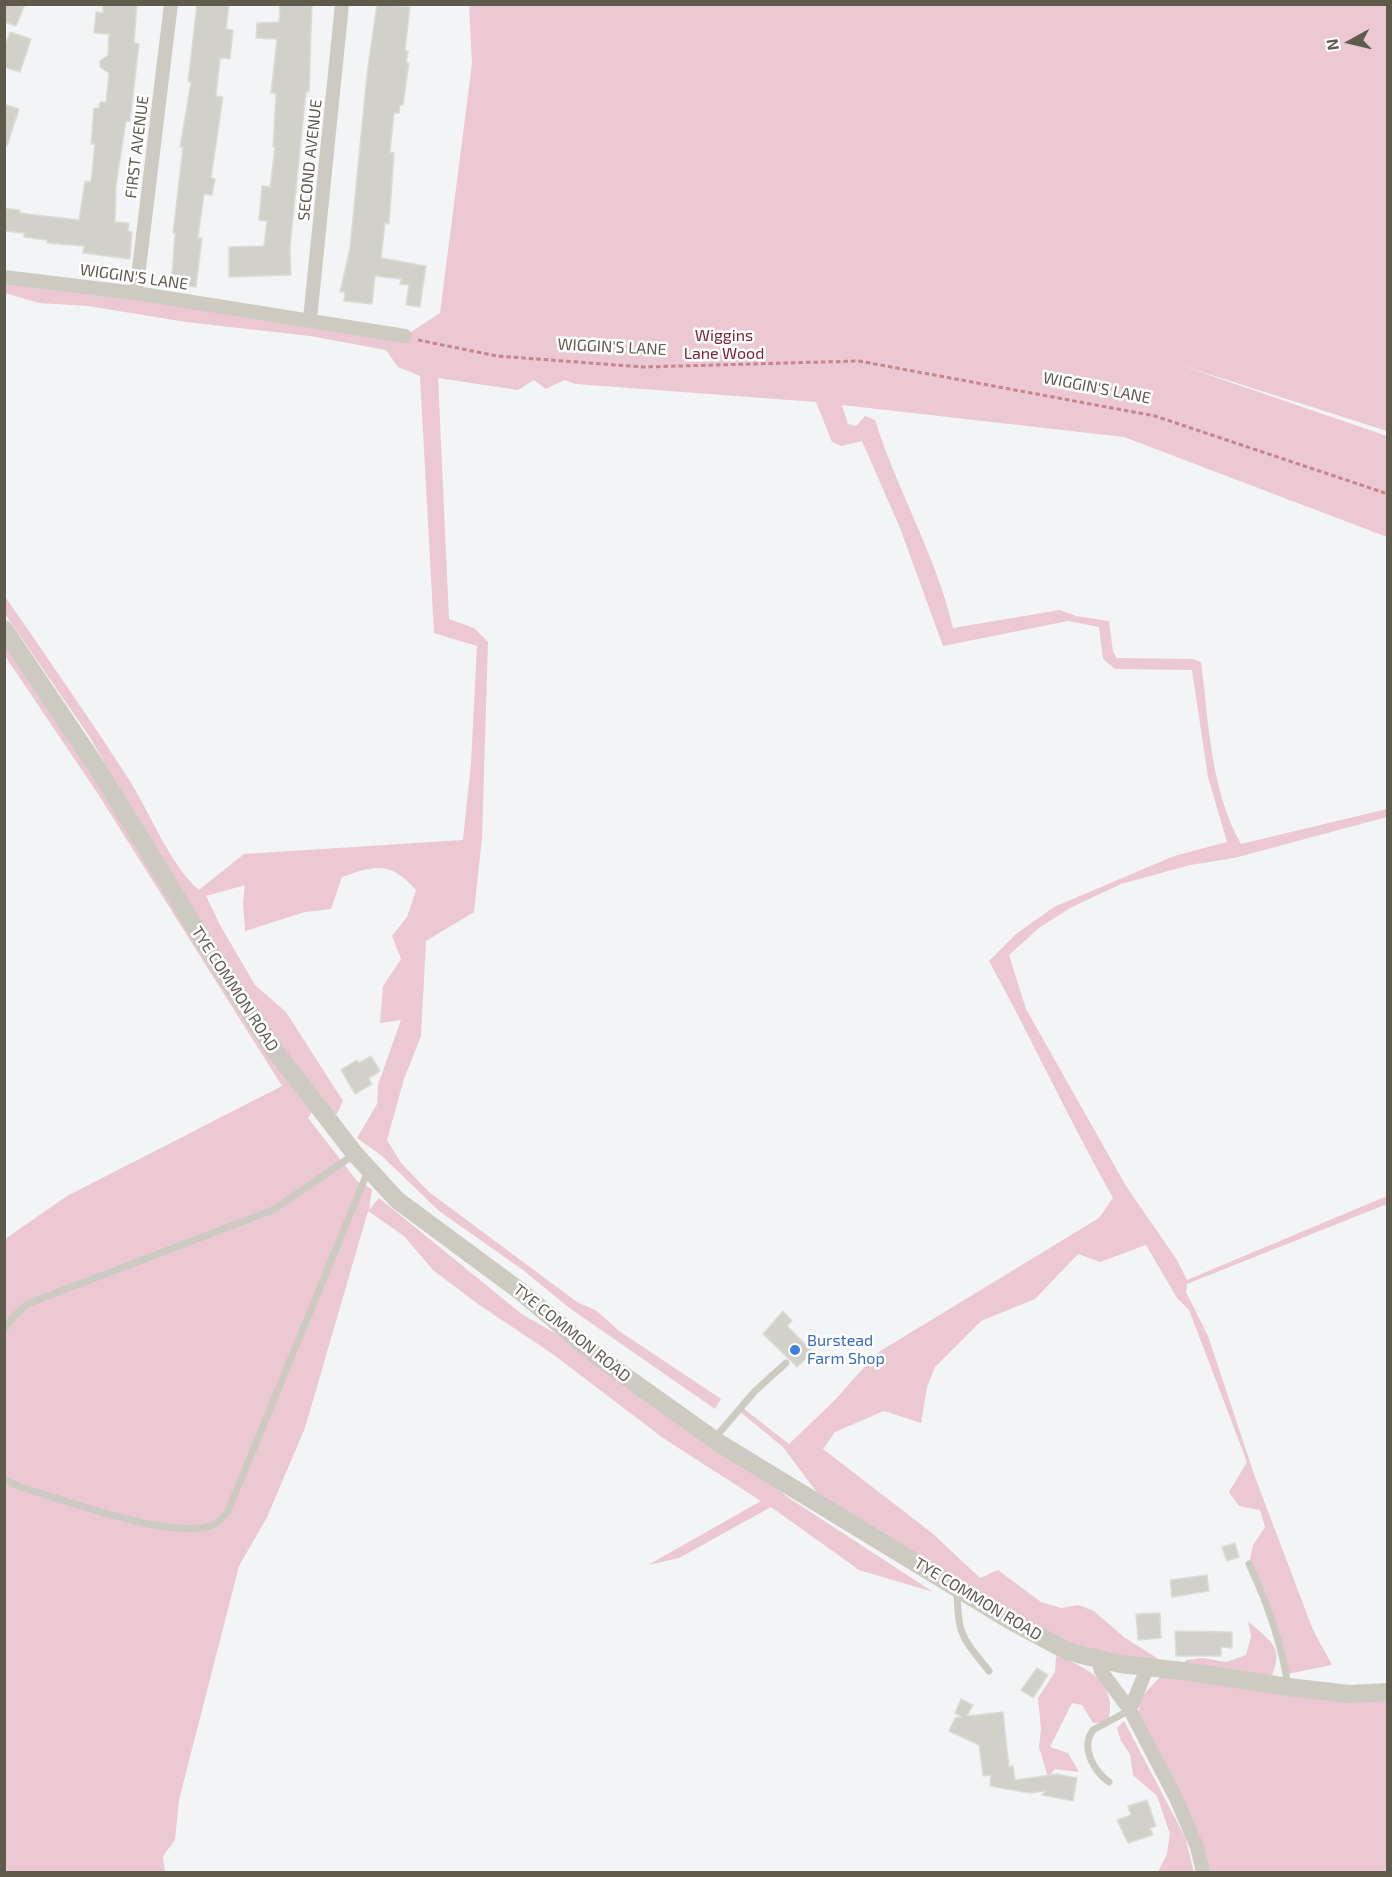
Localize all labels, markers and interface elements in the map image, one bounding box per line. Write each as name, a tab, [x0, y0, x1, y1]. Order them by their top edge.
north arrow	[1320, 12, 1380, 72]
text: N	[1321, 38, 1342, 52]
street label: FIRST AVENUE	[121, 94, 153, 200]
street label: SECOND AVENUE	[294, 98, 326, 222]
street label: WIGGIN'S LANE	[79, 260, 189, 294]
park label: Wiggins Lane Wood	[684, 326, 764, 364]
street label: WIGGIN'S LANE	[557, 335, 667, 359]
street label: WIGGIN'S LANE	[1042, 368, 1152, 408]
street label: TYE COMMON ROAD	[187, 923, 283, 1055]
street label: TYE COMMON ROAD	[510, 1280, 634, 1386]
place label: Burstead Farm Shop	[807, 1331, 885, 1369]
marker: Burstead Farm Shop	[788, 1343, 802, 1357]
street label: TYE COMMON ROAD	[911, 1553, 1045, 1645]

